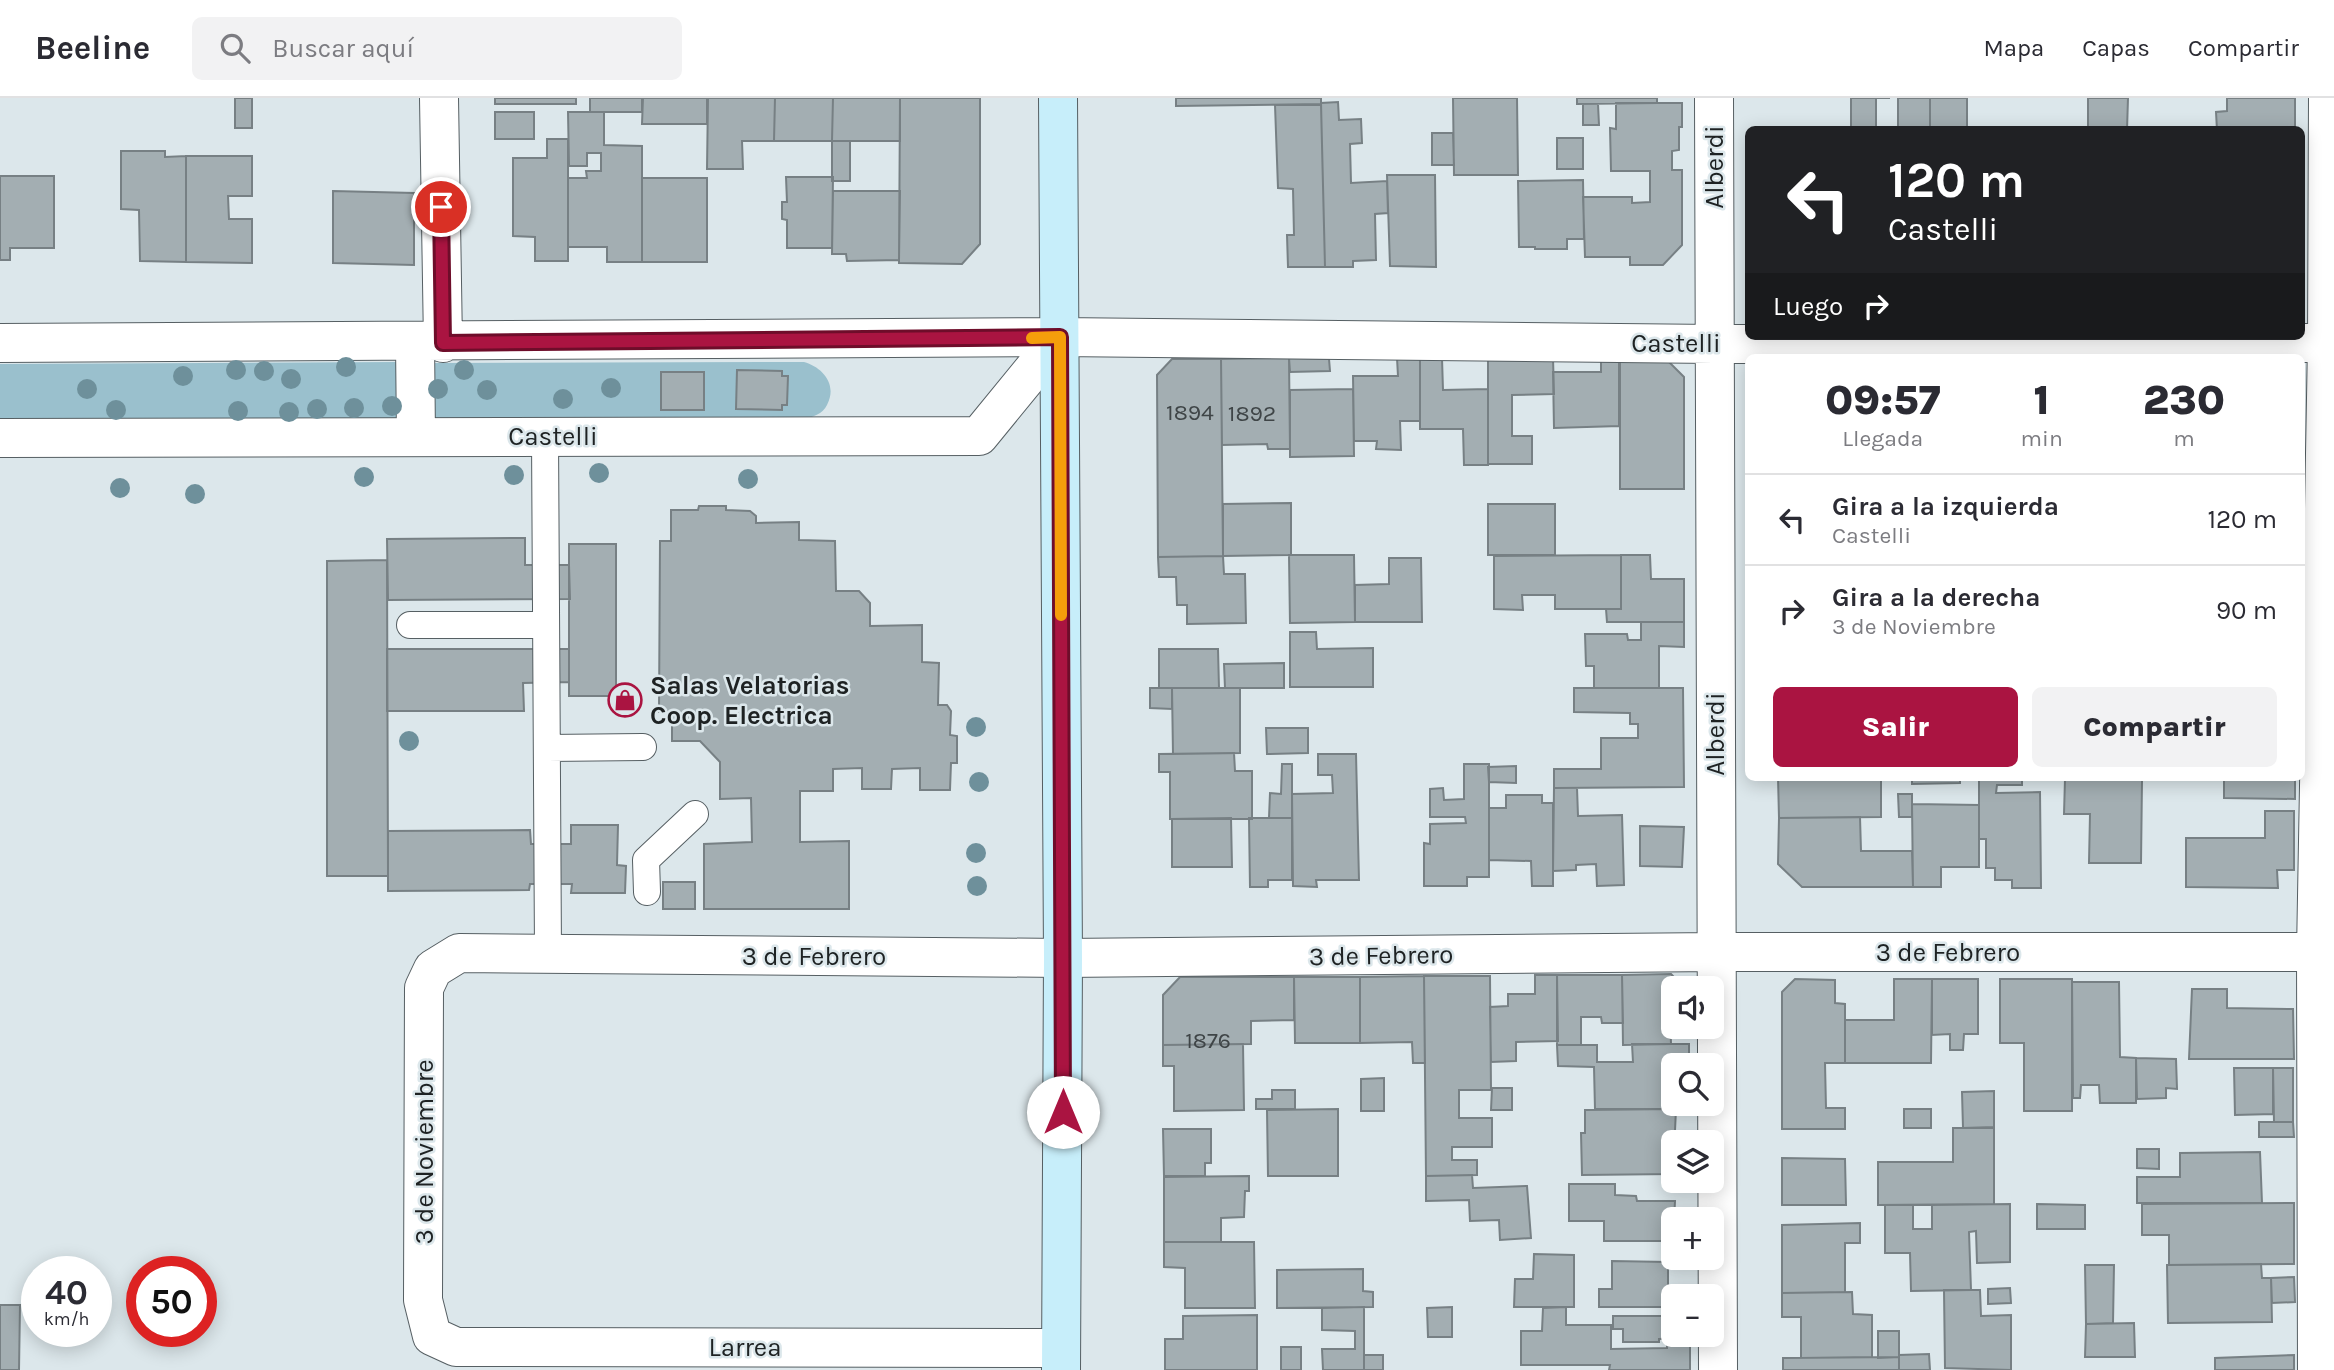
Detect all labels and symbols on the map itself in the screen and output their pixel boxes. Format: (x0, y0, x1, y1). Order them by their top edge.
street label: Alberdi (1699, 125, 1730, 209)
pin (411, 177, 471, 237)
street label: Castelli (1631, 328, 1721, 359)
house number: 1894 (1166, 399, 1214, 426)
house number: 1892 (1228, 400, 1276, 427)
street label: Castelli (508, 421, 598, 452)
place label: Salas Velatorias Coop. Electrica (650, 670, 849, 731)
shop icon: Salas Velatorias Coop. Electrica (606, 681, 644, 719)
street label: Alberdi (1700, 692, 1731, 776)
street label: 3 de Febrero (1876, 937, 2020, 968)
street label: 3 de Febrero (1309, 939, 1454, 972)
street label: 3 de Febrero (742, 941, 886, 972)
house number: 1876 (1185, 1027, 1231, 1054)
street label: 3 de Noviembre (409, 1059, 440, 1245)
position arrow (1026, 1075, 1100, 1149)
speed limit sign: 50 (126, 1256, 217, 1347)
street label: Larrea (709, 1332, 781, 1363)

